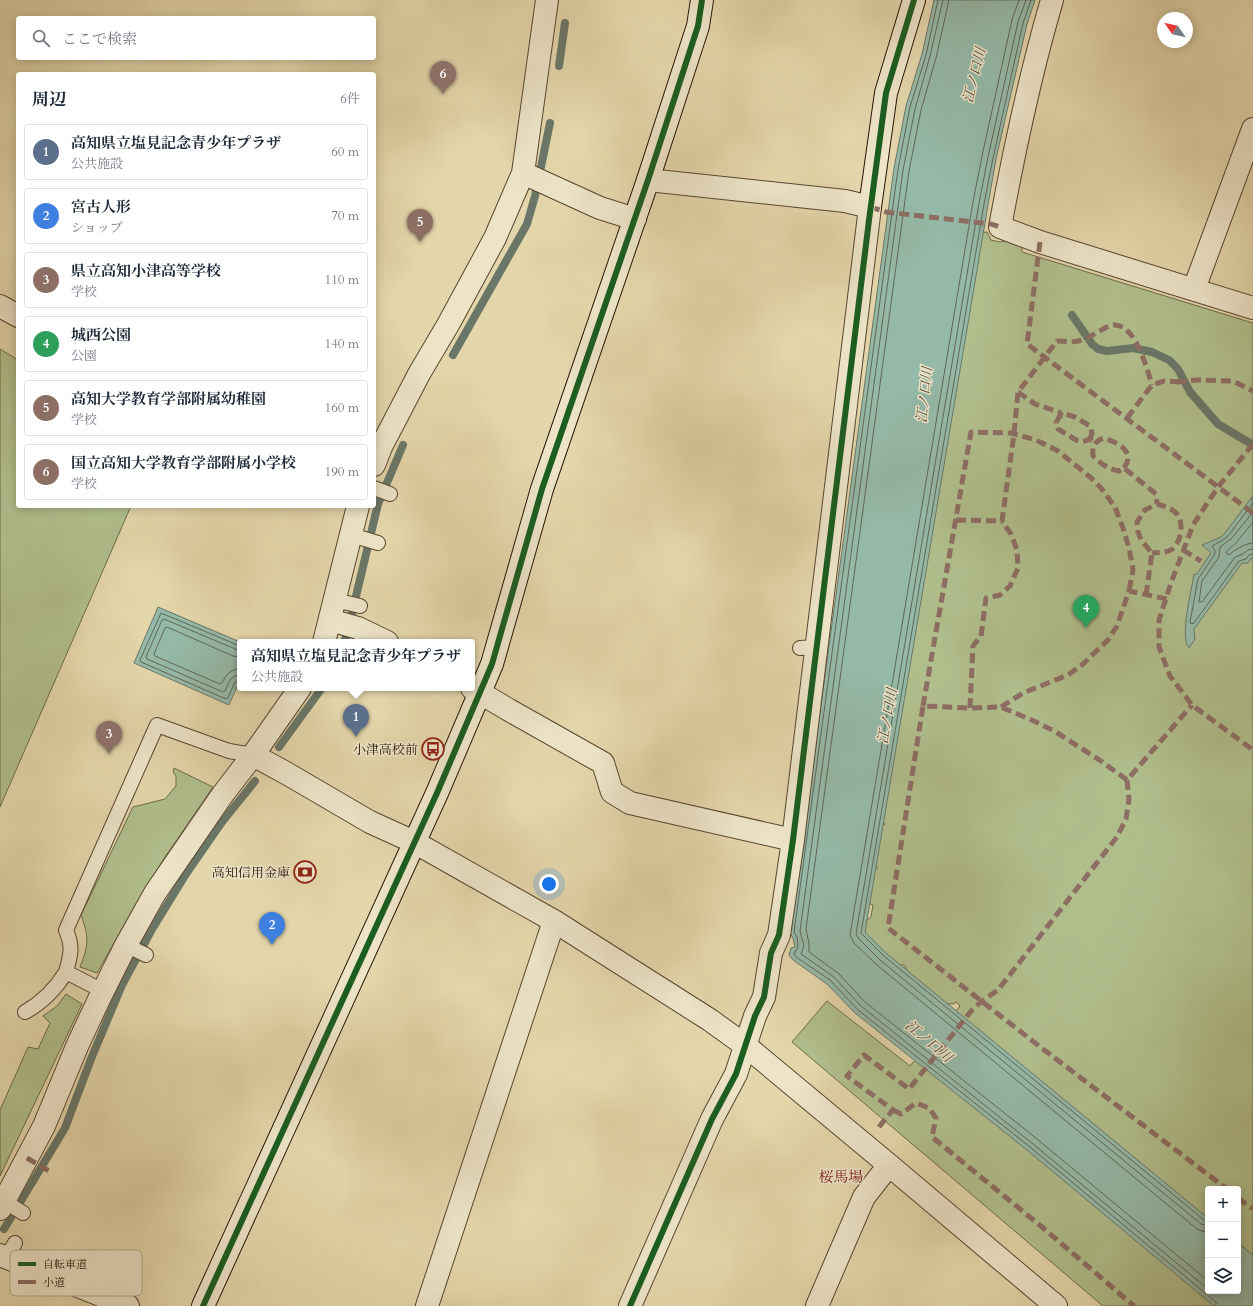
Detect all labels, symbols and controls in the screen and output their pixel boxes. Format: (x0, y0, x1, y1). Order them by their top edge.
north arrow (1157, 12, 1193, 48)
search box (16, 16, 376, 60)
icon: search (30, 27, 52, 49)
text: ここで検索 (62, 29, 137, 49)
water label: 江ノ口川 (958, 44, 991, 105)
pin: 6 (430, 61, 456, 94)
text: 周辺 (32, 88, 66, 111)
text: 6件 (340, 90, 360, 108)
text: 高知県立塩見記念青少年プラザ (71, 133, 281, 153)
text: 1 (43, 143, 49, 161)
text: 60 m (331, 143, 359, 161)
text: 公共施設 (71, 155, 123, 173)
text: 宮古人形 (71, 197, 131, 217)
text: 2 (43, 207, 49, 225)
text: 70 m (331, 207, 359, 225)
pin: 5 (407, 209, 433, 242)
text: ショップ (71, 219, 123, 237)
text: 県立高知小津高等学校 (71, 261, 221, 281)
text: 3 (43, 271, 49, 289)
text: 110 m (325, 271, 359, 289)
text: 学校 (71, 283, 97, 301)
text: 城西公園 (71, 325, 131, 345)
text: 4 (43, 335, 49, 353)
text: 140 m (325, 335, 359, 353)
text: 公園 (71, 347, 97, 365)
water label: 江ノ口川 (912, 364, 937, 424)
text: 高知大学教育学部附属幼稚園 (71, 389, 266, 409)
text: 5 (43, 399, 49, 417)
text: 160 m (325, 399, 359, 417)
text: 学校 (71, 411, 97, 429)
text: 国立高知大学教育学部附属小学校 (71, 453, 296, 473)
text: 6 (43, 463, 49, 481)
text: 190 m (325, 463, 359, 481)
text: 学校 (71, 475, 97, 493)
pin: 4 (1073, 595, 1099, 628)
popup (237, 639, 475, 691)
text: 高知県立塩見記念青少年プラザ (251, 646, 461, 666)
text: 公共施設 (251, 668, 303, 686)
water label: 江ノ口川 (873, 685, 902, 745)
pin: 1 (343, 704, 369, 737)
pin: 3 (96, 721, 122, 754)
bus stop icon: 小津高校前 (420, 736, 446, 762)
place label: 小津高校前 (353, 741, 418, 759)
bank icon: 高知信用金庫 (292, 859, 318, 885)
place label: 高知信用金庫 (212, 864, 290, 882)
your location (539, 874, 559, 894)
pin: 2 (259, 912, 285, 945)
water label: 江ノ口川 (901, 1016, 958, 1068)
district label: 桜馬場 (818, 1167, 864, 1187)
map controls (1205, 1186, 1241, 1294)
button: + (1205, 1186, 1241, 1222)
button: − (1205, 1222, 1241, 1258)
legend (10, 1250, 142, 1296)
text: 自転車道 (43, 1257, 87, 1272)
button: layers (1205, 1258, 1241, 1294)
text: 小道 (43, 1275, 65, 1290)

